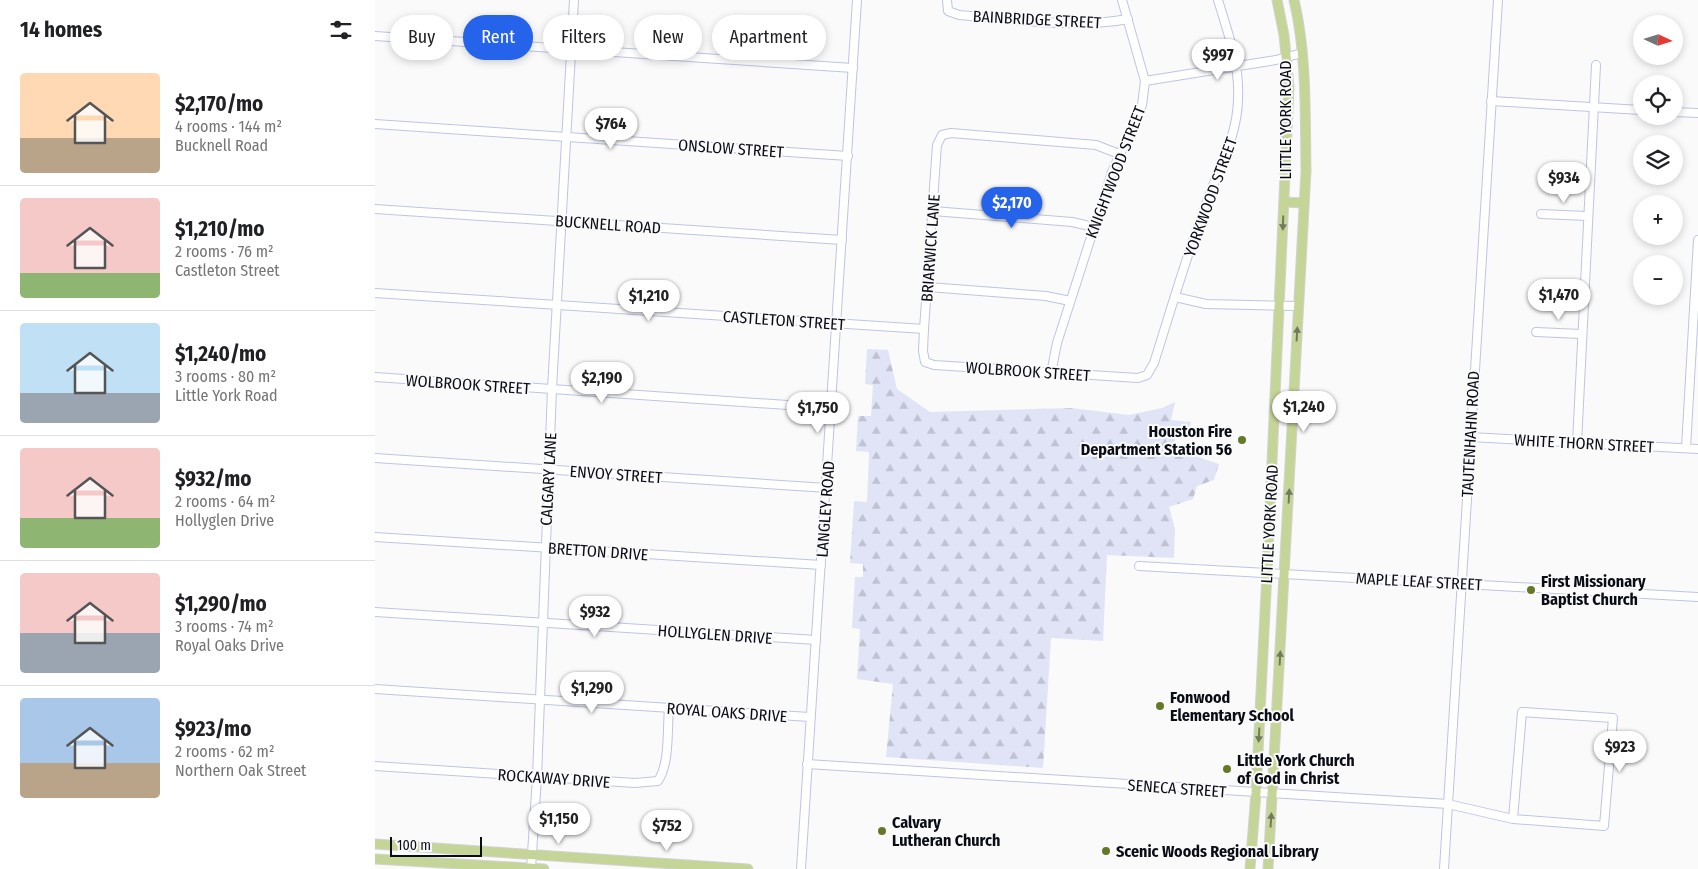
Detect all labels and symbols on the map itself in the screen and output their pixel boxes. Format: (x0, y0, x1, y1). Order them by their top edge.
street label: BAINBRIDGE STREET (972, 7, 1102, 32)
north arrow (1633, 15, 1683, 65)
pin: $997 (1188, 38, 1248, 81)
street label: LITTLE YORK ROAD (1276, 60, 1295, 180)
street label: KNIGHTWOOD STREET (1082, 103, 1150, 241)
pin: $764 (581, 108, 641, 150)
street label: YORKWOOD STREET (1180, 134, 1241, 260)
street label: ONSLOW STREET (677, 135, 785, 162)
pin: $934 (1534, 162, 1594, 204)
pin: $2,170 (971, 186, 1053, 229)
street label: BRIARWICK LANE (917, 193, 944, 303)
street label: BUCKNELL ROAD (554, 211, 662, 238)
one-way arrow (1279, 215, 1287, 231)
pin: $1,470 (1518, 278, 1600, 321)
pin: $1,210 (608, 280, 690, 322)
street label: CASTLETON STREET (722, 307, 846, 334)
one-way arrow (1293, 325, 1301, 341)
street label: WOLBROOK STREET (965, 358, 1092, 385)
pin: $2,190 (561, 362, 643, 404)
street label: TAUTENHAHN ROAD (1458, 370, 1483, 498)
street label: WOLBROOK STREET (405, 371, 532, 398)
pin: $1,240 (1263, 390, 1345, 433)
pin: $1,750 (777, 392, 859, 434)
place label: Houston Fire Department Station 56 (1081, 422, 1232, 459)
street label: WHITE THORN STREET (1514, 430, 1655, 457)
street label: CALGARY LANE (537, 432, 560, 526)
marker: Houston Fire Department Station 56 (1236, 434, 1248, 446)
street label: LANGLEY ROAD (813, 460, 838, 558)
street label: ENVOY STREET (569, 462, 663, 487)
street label: LITTLE YORK ROAD (1257, 464, 1282, 584)
one-way arrow (1285, 488, 1293, 504)
street label: BRETTON DRIVE (547, 539, 649, 564)
street label: MAPLE LEAF STREET (1355, 569, 1483, 594)
place label: First Missionary Baptist Church (1541, 572, 1646, 609)
marker: First Missionary Baptist Church (1525, 584, 1537, 596)
pin: $932 (565, 596, 625, 638)
street label: HOLLYGLEN DRIVE (657, 621, 773, 648)
one-way arrow (1277, 650, 1285, 666)
pin: $1,290 (551, 672, 633, 714)
place label: Fonwood Elementary School (1170, 688, 1295, 725)
street label: ROYAL OAKS DRIVE (666, 699, 788, 726)
marker: Fonwood Elementary School (1154, 700, 1166, 712)
one-way arrow (1254, 727, 1262, 743)
pin: $923 (1590, 730, 1650, 773)
place label: Little York Church of God in Christ (1237, 751, 1355, 788)
marker: Little York Church of God in Christ (1221, 763, 1233, 775)
street label: ROCKAWAY DRIVE (497, 765, 611, 792)
street label: SENECA STREET (1127, 776, 1228, 801)
pin: $1,150 (518, 802, 600, 845)
pin: $752 (637, 810, 697, 852)
one-way arrow (1268, 812, 1276, 828)
place label: Calvary Lutheran Church (892, 813, 1000, 850)
marker: Calvary Lutheran Church (876, 825, 888, 837)
scale bar (390, 834, 483, 857)
place label: Scenic Woods Regional Library (1116, 842, 1319, 861)
marker: Scenic Woods Regional Library (1100, 845, 1112, 857)

